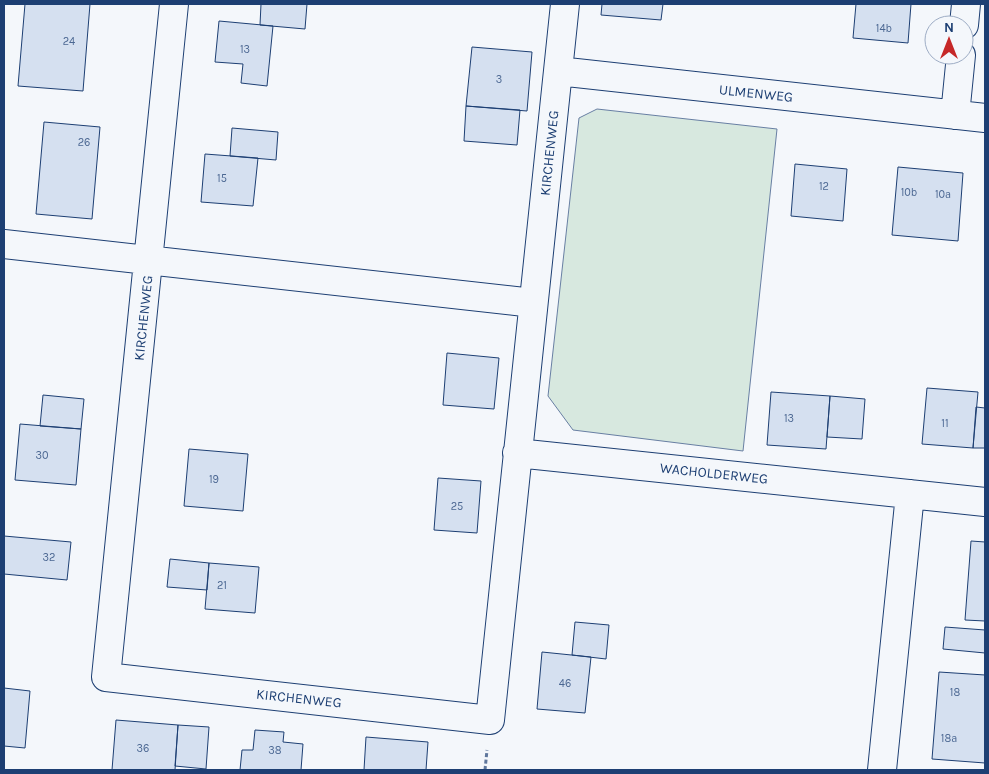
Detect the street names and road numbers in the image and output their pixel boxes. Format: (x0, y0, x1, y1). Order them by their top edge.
street label: ULMENWEG (718, 81, 794, 106)
street label: KIRCHENWEG (537, 110, 562, 197)
street label: KIRCHENWEG (131, 275, 156, 362)
street label: WACHOLDERWEG (659, 459, 769, 488)
street label: KIRCHENWEG (255, 686, 342, 711)

